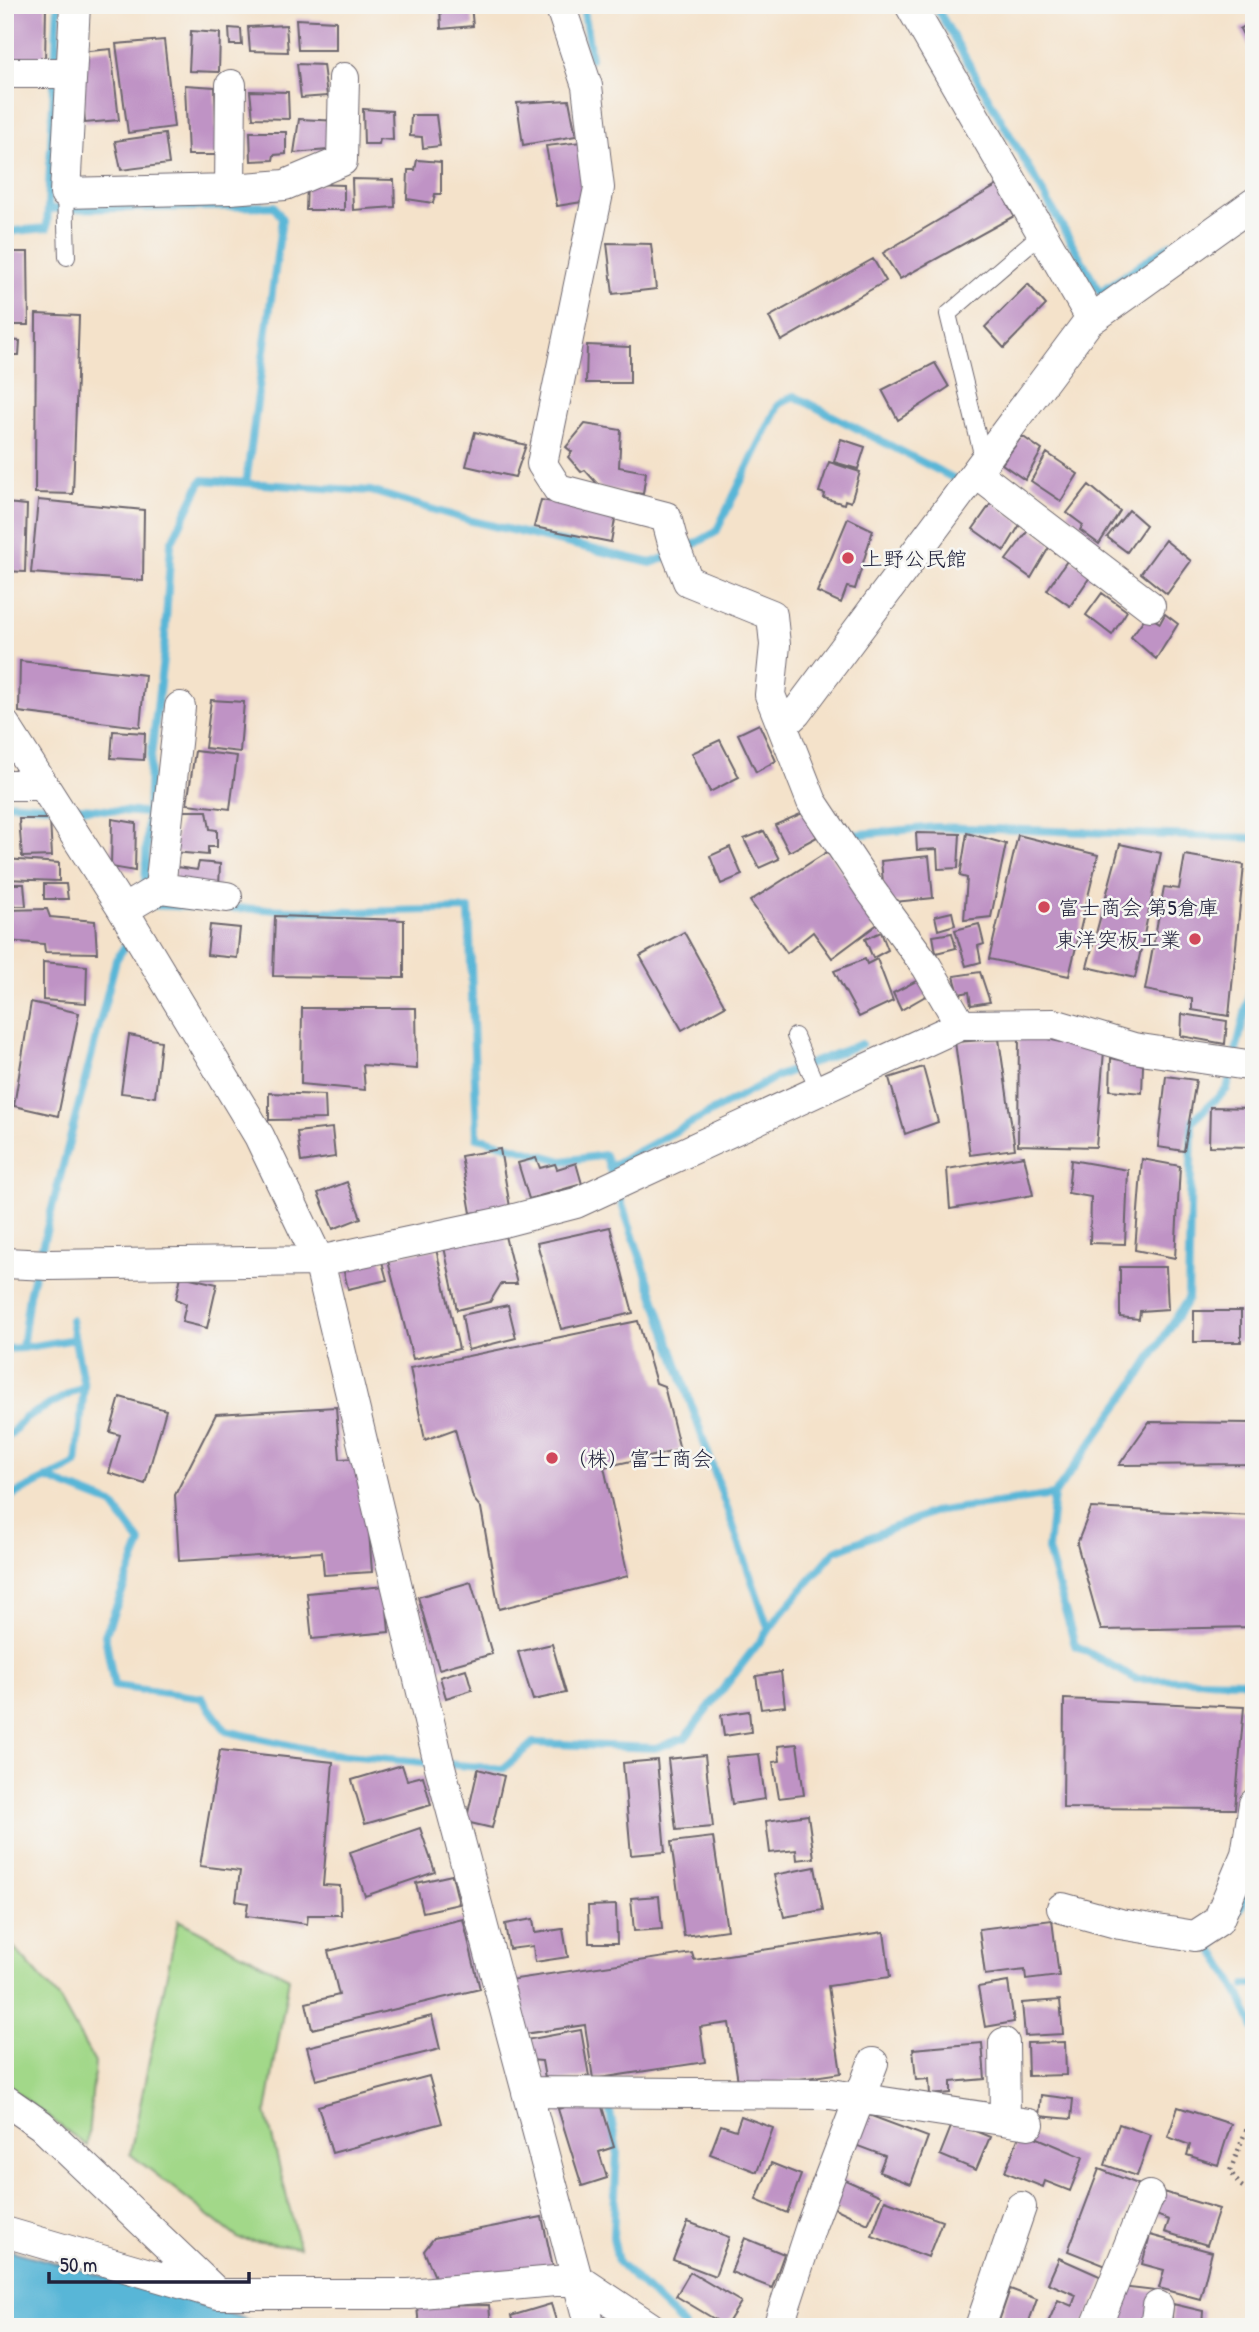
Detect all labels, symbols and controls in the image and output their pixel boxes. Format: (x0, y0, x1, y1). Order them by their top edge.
place label: 上野公民館 (862, 544, 967, 573)
marker: 上野公民館 (840, 550, 856, 566)
place label: 富士商会 第5倉庫 (1058, 893, 1219, 922)
marker: 富士商会 第5倉庫 (1036, 899, 1052, 915)
place label: 東洋突板工業 (1055, 925, 1181, 954)
marker: 東洋突板工業 (1187, 931, 1203, 947)
place label: （株）富士商会 (566, 1444, 713, 1473)
marker: （株）富士商会 (544, 1450, 560, 1466)
scale bar (49, 2241, 248, 2285)
text: 50 m (60, 2250, 97, 2279)

